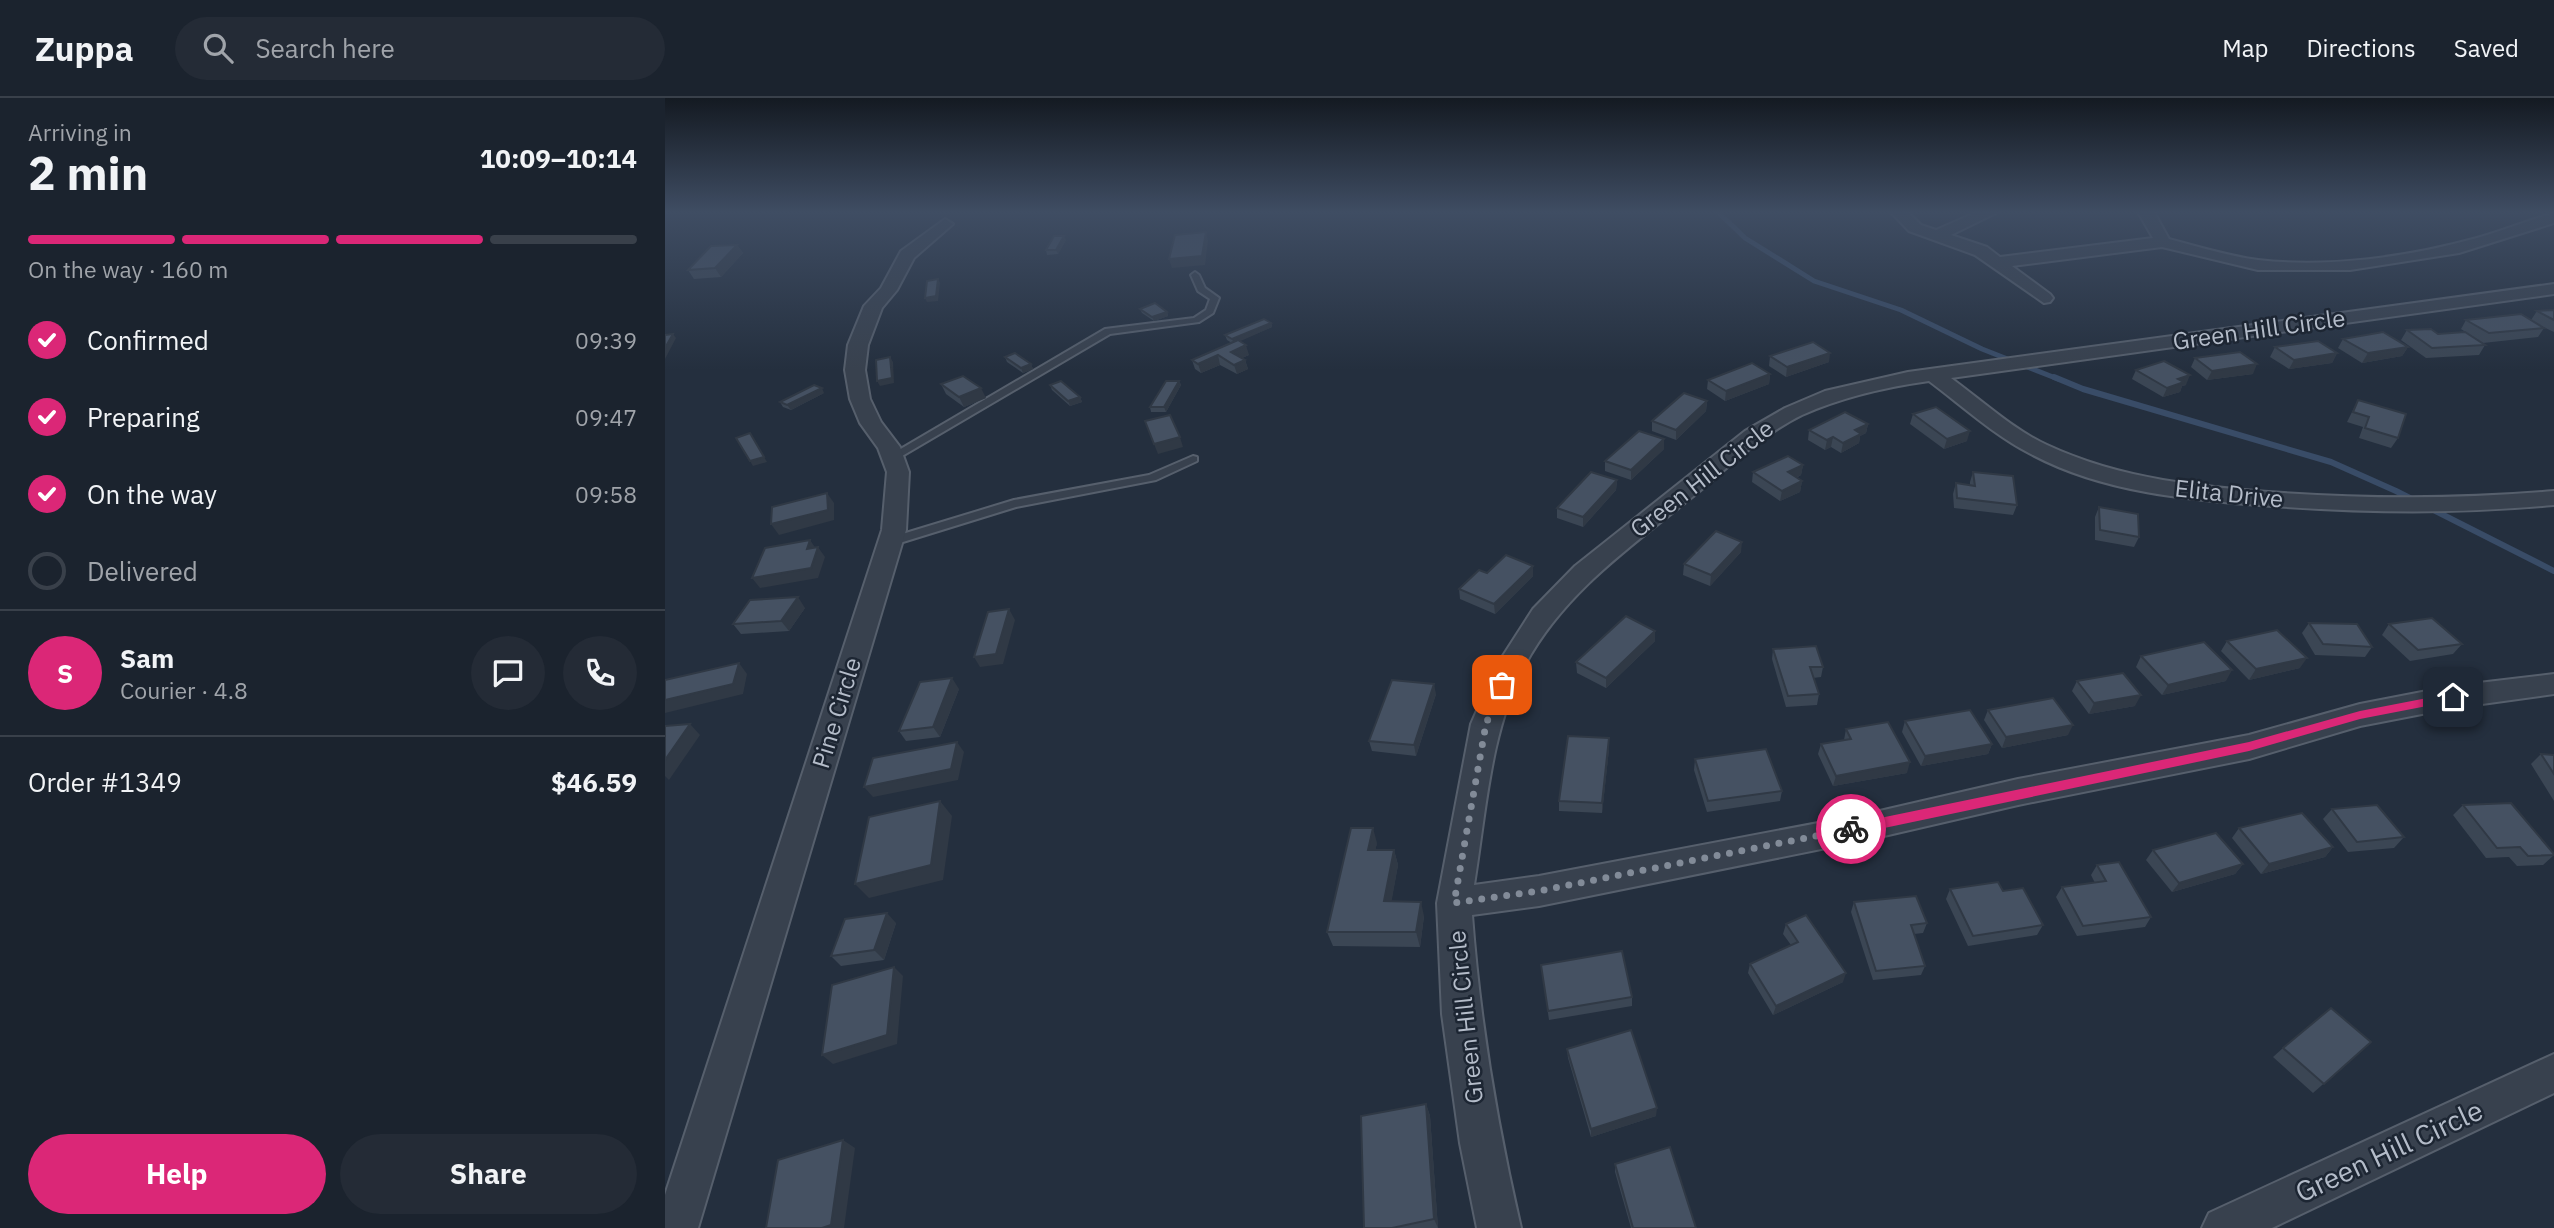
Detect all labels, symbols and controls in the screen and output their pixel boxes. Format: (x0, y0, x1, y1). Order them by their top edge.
search box (175, 17, 665, 80)
text: Zuppa (35, 27, 133, 70)
icon: search (199, 29, 237, 67)
text: Search here (255, 31, 395, 65)
text: Map (2222, 32, 2268, 64)
text: Directions (2306, 32, 2416, 64)
text: Saved (2454, 32, 2519, 64)
text: Arriving in (28, 117, 132, 147)
text: 10:09–10:14 (480, 141, 637, 175)
text: 2 min (28, 143, 148, 203)
text: On the way · 160 m (28, 254, 228, 284)
street label: Green Hill Circle (2171, 301, 2347, 357)
icon: check (28, 321, 66, 359)
text: Confirmed (87, 323, 209, 357)
text: 09:39 (575, 325, 637, 355)
icon: check (28, 398, 66, 436)
text: Preparing (87, 400, 200, 434)
text: 09:47 (575, 402, 637, 432)
street label: Green Hill Circle (1623, 412, 1780, 544)
street label: Elita Drive (2173, 471, 2285, 515)
icon: check (28, 475, 66, 513)
text: On the way (87, 477, 217, 511)
text: 09:58 (575, 479, 637, 509)
text: Delivered (87, 554, 198, 588)
button: chat (471, 636, 545, 710)
button: phone (563, 636, 637, 710)
text: Sam (120, 641, 174, 675)
street label: Pine Circle (804, 653, 868, 772)
pin (1472, 655, 1532, 715)
text: S (57, 656, 73, 690)
icon: bag (1483, 666, 1521, 704)
pin (2423, 667, 2483, 727)
text: Courier · 4.8 (120, 675, 248, 705)
icon: home (2434, 678, 2472, 716)
text: Order #1349 (28, 765, 182, 799)
text: $46.59 (551, 765, 637, 799)
courier (1816, 794, 1886, 864)
icon: bike (1832, 810, 1870, 848)
street label: Green Hill Circle (1440, 929, 1490, 1105)
street label: Green Hill Circle (2289, 1091, 2489, 1210)
button: Help (28, 1134, 326, 1214)
button: Share (340, 1134, 637, 1214)

